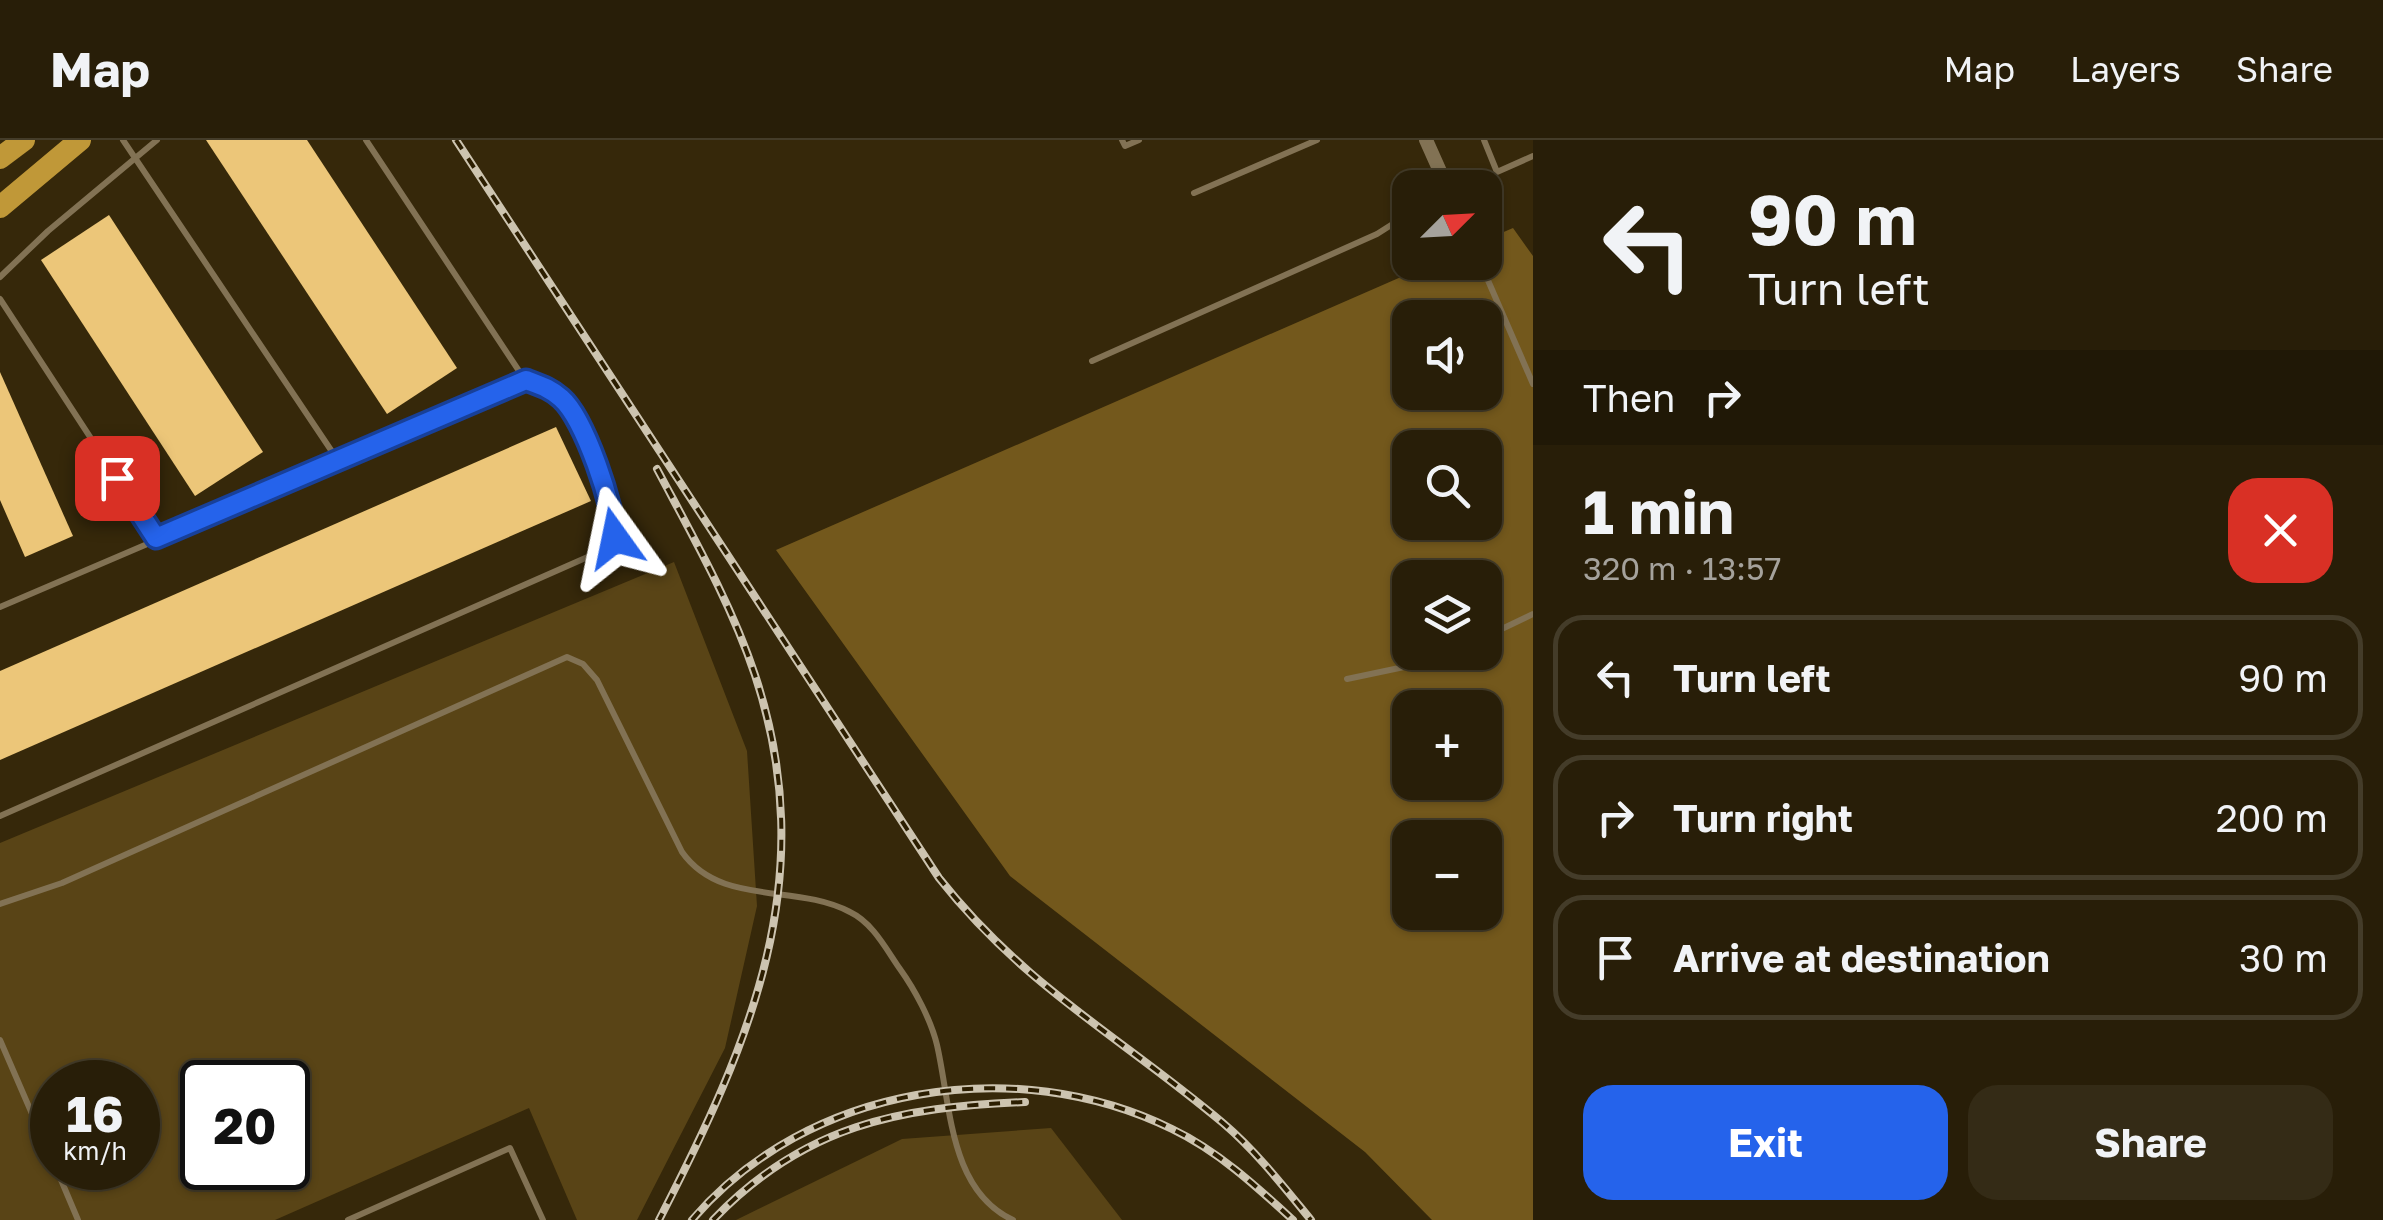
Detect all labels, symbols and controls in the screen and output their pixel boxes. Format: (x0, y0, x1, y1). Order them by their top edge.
text: Map (50, 40, 150, 98)
text: Map (1944, 48, 2015, 90)
text: Layers (2070, 48, 2181, 90)
text: Share (2236, 48, 2333, 90)
north arrow (1392, 170, 1502, 280)
map controls (1392, 170, 1502, 930)
text: 90 m (1748, 176, 1917, 260)
icon: left (1583, 180, 1713, 310)
text: Turn left (1748, 261, 1930, 315)
button: sound (1392, 300, 1502, 410)
icon: right (1695, 370, 1750, 425)
text: Then (1583, 375, 1675, 420)
button: search (1392, 430, 1502, 540)
pin (75, 436, 160, 521)
icon: arrive (90, 451, 145, 506)
text: 1 min (1583, 475, 1734, 547)
button: close (2228, 478, 2333, 583)
position arrow (563, 486, 667, 590)
text: 320 m · 13:57 (1583, 549, 1781, 587)
button: layers (1392, 560, 1502, 670)
icon: left (1588, 650, 1643, 705)
text: Turn left (1673, 655, 1831, 700)
text: 90 m (2238, 655, 2328, 700)
button: + (1392, 690, 1502, 800)
icon: right (1588, 790, 1643, 845)
text: Turn right (1673, 795, 1853, 840)
text: 200 m (2216, 795, 2328, 840)
button: − (1392, 820, 1502, 930)
icon: arrive (1588, 930, 1643, 985)
text: Arrive at destination (1673, 935, 2050, 980)
text: 30 m (2239, 935, 2328, 980)
speed limit sign: 20 (180, 1060, 310, 1190)
text: 16 (66, 1083, 124, 1143)
button: Exit (1583, 1085, 1948, 1200)
button: Share (1968, 1085, 2333, 1200)
text: km/h (63, 1135, 127, 1166)

